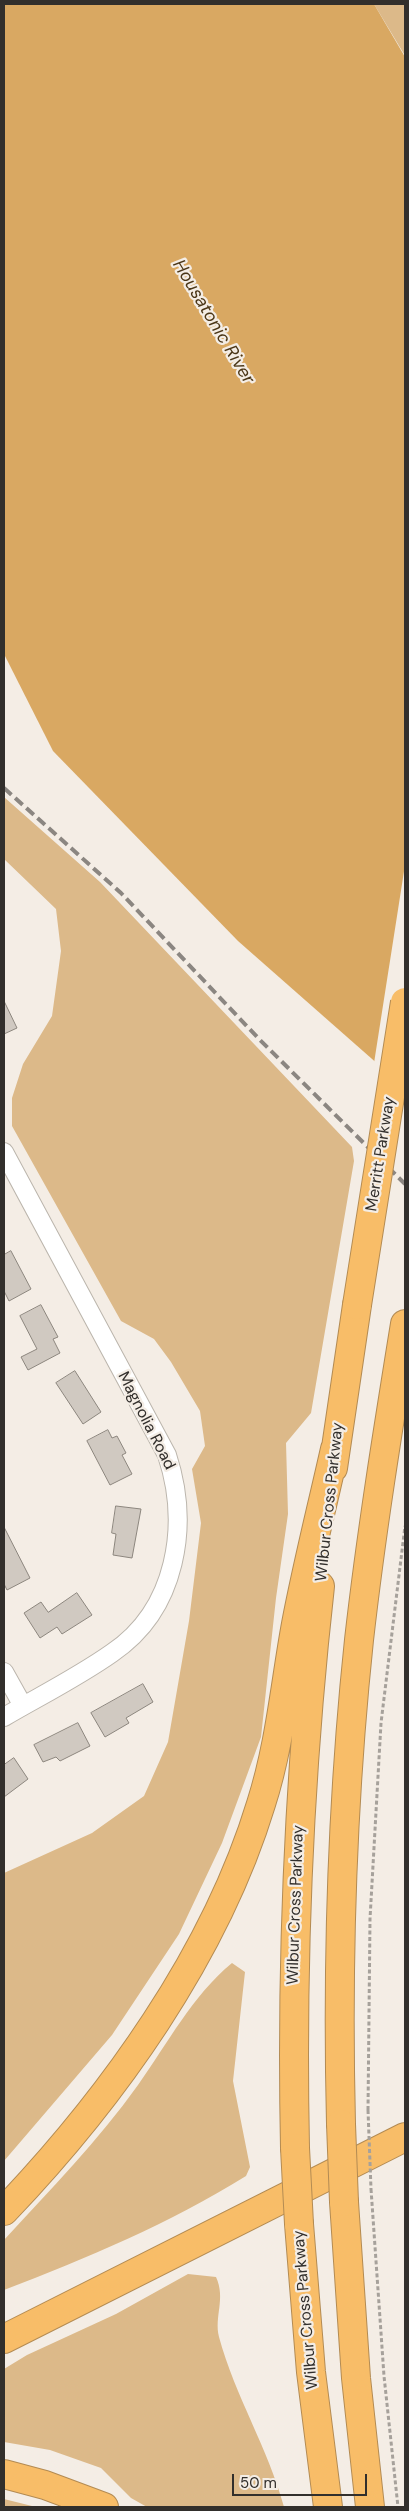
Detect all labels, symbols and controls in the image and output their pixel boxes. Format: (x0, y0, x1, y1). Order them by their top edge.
water label: Housatonic River (167, 256, 259, 388)
street label: Merritt Parkway (362, 1095, 400, 1213)
street label: Magnolia Road (113, 1369, 179, 1473)
street label: Wilbur Cross Parkway (312, 1421, 348, 1583)
street label: Wilbur Cross Parkway (284, 1825, 308, 1985)
street label: Wilbur Cross Parkway (289, 2229, 323, 2391)
scale bar (234, 2464, 369, 2496)
text: 50 m (240, 2473, 277, 2493)

